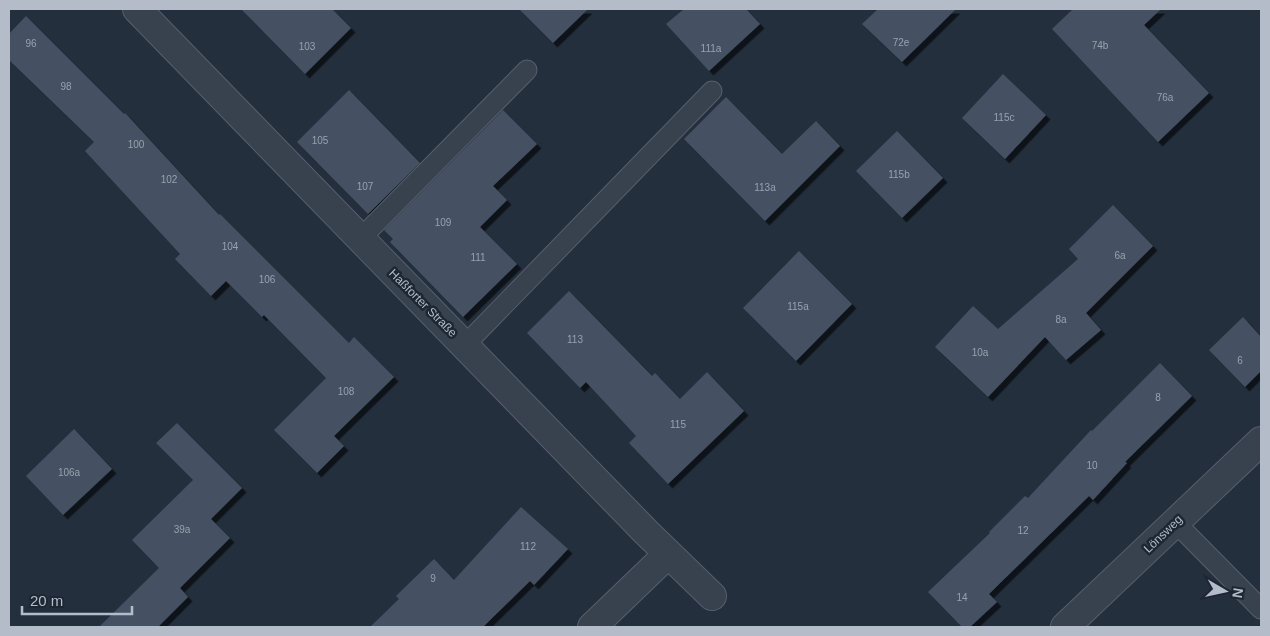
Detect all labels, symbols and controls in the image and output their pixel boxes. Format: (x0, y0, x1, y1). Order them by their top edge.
house number: 72e (893, 37, 910, 48)
house number: 96 (25, 38, 37, 49)
house number: 74b (1092, 40, 1109, 51)
house number: 103 (299, 41, 316, 52)
house number: 111a (701, 43, 722, 54)
house number: 98 (60, 81, 72, 92)
house number: 76a (1157, 92, 1174, 103)
house number: 115c (994, 112, 1014, 123)
house number: 105 (312, 135, 329, 146)
house number: 100 (128, 139, 145, 150)
house number: 115b (888, 169, 910, 180)
house number: 102 (161, 174, 178, 185)
house number: 107 (357, 181, 374, 192)
house number: 113a (754, 182, 776, 193)
house number: 109 (435, 217, 452, 228)
house number: 104 (222, 241, 239, 252)
house number: 6a (1114, 250, 1126, 261)
house number: 111 (470, 252, 486, 263)
street label: Haßforter Straße (386, 266, 460, 340)
house number: 106 (259, 274, 276, 285)
house number: 115a (787, 301, 809, 312)
house number: 8a (1055, 314, 1067, 325)
house number: 113 (567, 334, 583, 345)
house number: 10a (972, 347, 989, 358)
house number: 6 (1237, 355, 1243, 366)
house number: 108 (338, 386, 355, 397)
house number: 8 (1155, 392, 1161, 403)
house number: 115 (670, 419, 686, 430)
house number: 10 (1086, 460, 1098, 471)
house number: 106a (58, 467, 81, 478)
street label: Lönsweg (1141, 512, 1185, 556)
house number: 39a (174, 524, 191, 535)
house number: 12 (1017, 525, 1029, 536)
house number: 112 (520, 541, 536, 552)
north arrow (1200, 566, 1250, 616)
house number: 9 (430, 573, 436, 584)
scale bar (22, 584, 132, 616)
text: N (1229, 587, 1247, 599)
text: 20 m (30, 592, 63, 609)
house number: 14 (956, 592, 968, 603)

